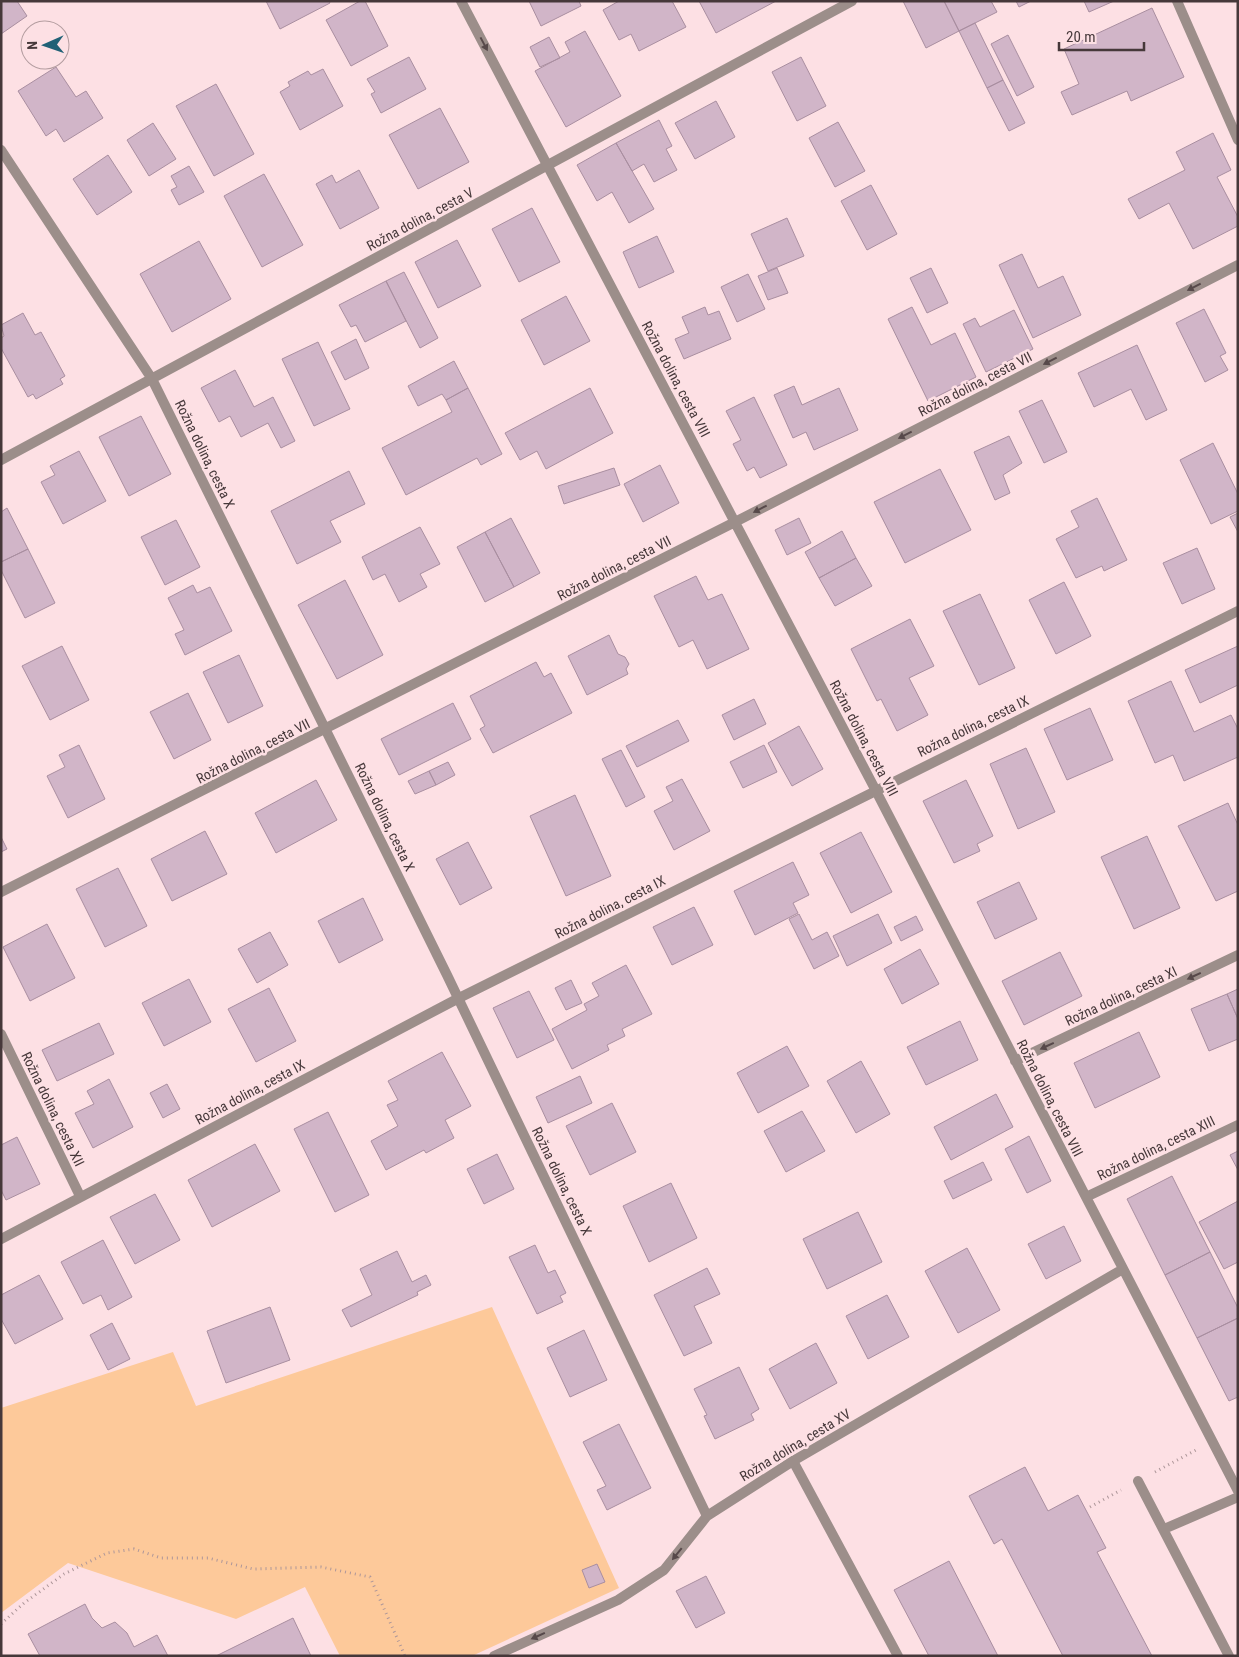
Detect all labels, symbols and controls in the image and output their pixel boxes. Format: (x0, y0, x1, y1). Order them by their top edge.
north arrow (20, 20, 70, 70)
scale bar (1059, 20, 1144, 52)
text: 20 m (1066, 28, 1096, 46)
one-way arrow (480, 37, 488, 52)
text: N (24, 41, 40, 50)
street label: Rožna dolina, cesta V (364, 184, 476, 254)
one-way arrow (1187, 283, 1202, 291)
street label: Rožna dolina, cesta VIII (639, 318, 713, 440)
street label: Rožna dolina, cesta VII (916, 348, 1034, 420)
one-way arrow (1042, 357, 1057, 365)
street label: Rožna dolina, cesta X (172, 397, 238, 511)
one-way arrow (898, 431, 912, 439)
one-way arrow (753, 505, 767, 513)
street label: Rožna dolina, cesta VII (555, 532, 673, 604)
street label: Rožna dolina, cesta VIII (827, 677, 901, 799)
street label: Rožna dolina, cesta IX (915, 692, 1032, 760)
street label: Rožna dolina, cesta VII (194, 715, 312, 787)
street label: Rožna dolina, cesta X (352, 760, 418, 874)
street label: Rožna dolina, cesta IX (552, 872, 668, 942)
street label: Rožna dolina, cesta XI (1062, 963, 1180, 1029)
one-way arrow (1187, 972, 1201, 980)
street label: Rožna dolina, cesta VIII (1014, 1037, 1086, 1159)
one-way arrow (1040, 1042, 1054, 1050)
street label: Rožna dolina, cesta XII (18, 1049, 88, 1169)
street label: Rožna dolina, cesta IX (192, 1056, 308, 1128)
street label: Rožna dolina, cesta XIII (1095, 1113, 1217, 1183)
street label: Rožna dolina, cesta X (529, 1124, 595, 1238)
street label: Rožna dolina, cesta XV (737, 1406, 853, 1484)
one-way arrow (671, 1548, 682, 1561)
one-way arrow (531, 1632, 545, 1640)

